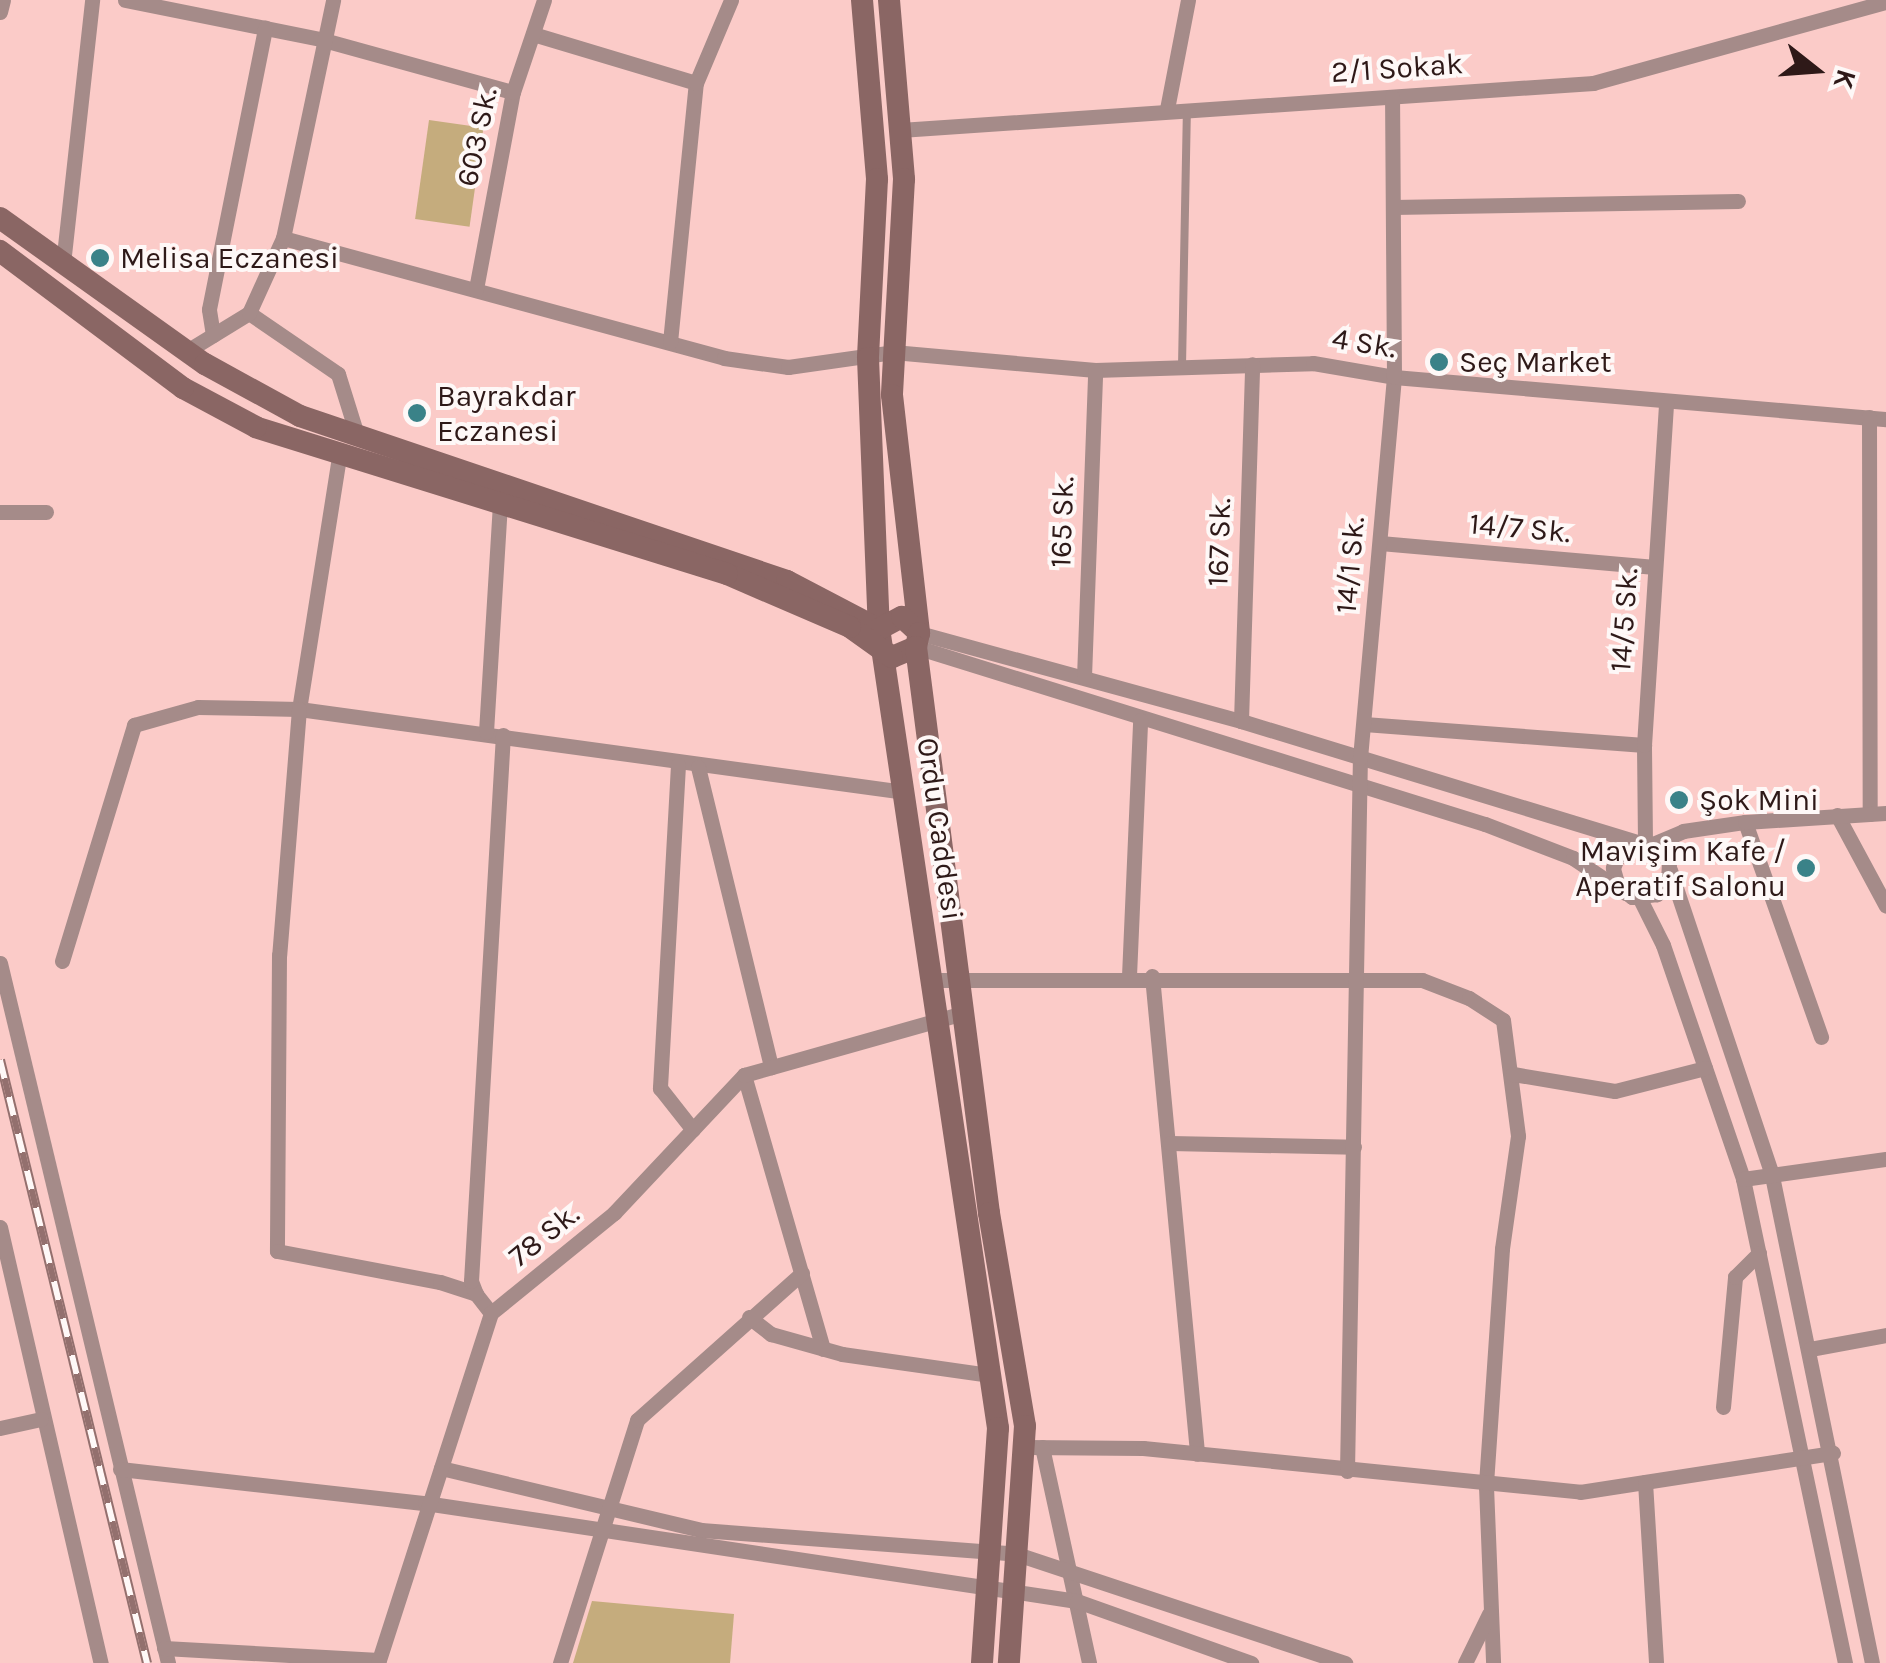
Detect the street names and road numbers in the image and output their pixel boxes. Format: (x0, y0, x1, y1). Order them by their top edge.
street label: 2/1 Sokak (1330, 45, 1464, 91)
street label: 603 Sk. (449, 84, 505, 190)
street label: 4 Sk. (1329, 320, 1399, 366)
street label: 165 Sk. (1042, 476, 1082, 568)
street label: 167 Sk. (1199, 497, 1239, 587)
street label: 14/7 Sk. (1468, 506, 1572, 550)
street label: 14/1 Sk. (1328, 515, 1372, 615)
street label: 14/5 Sk. (1602, 567, 1646, 673)
street label: Ordu Caddesi (909, 735, 971, 923)
street label: 78 Sk. (502, 1196, 586, 1274)

